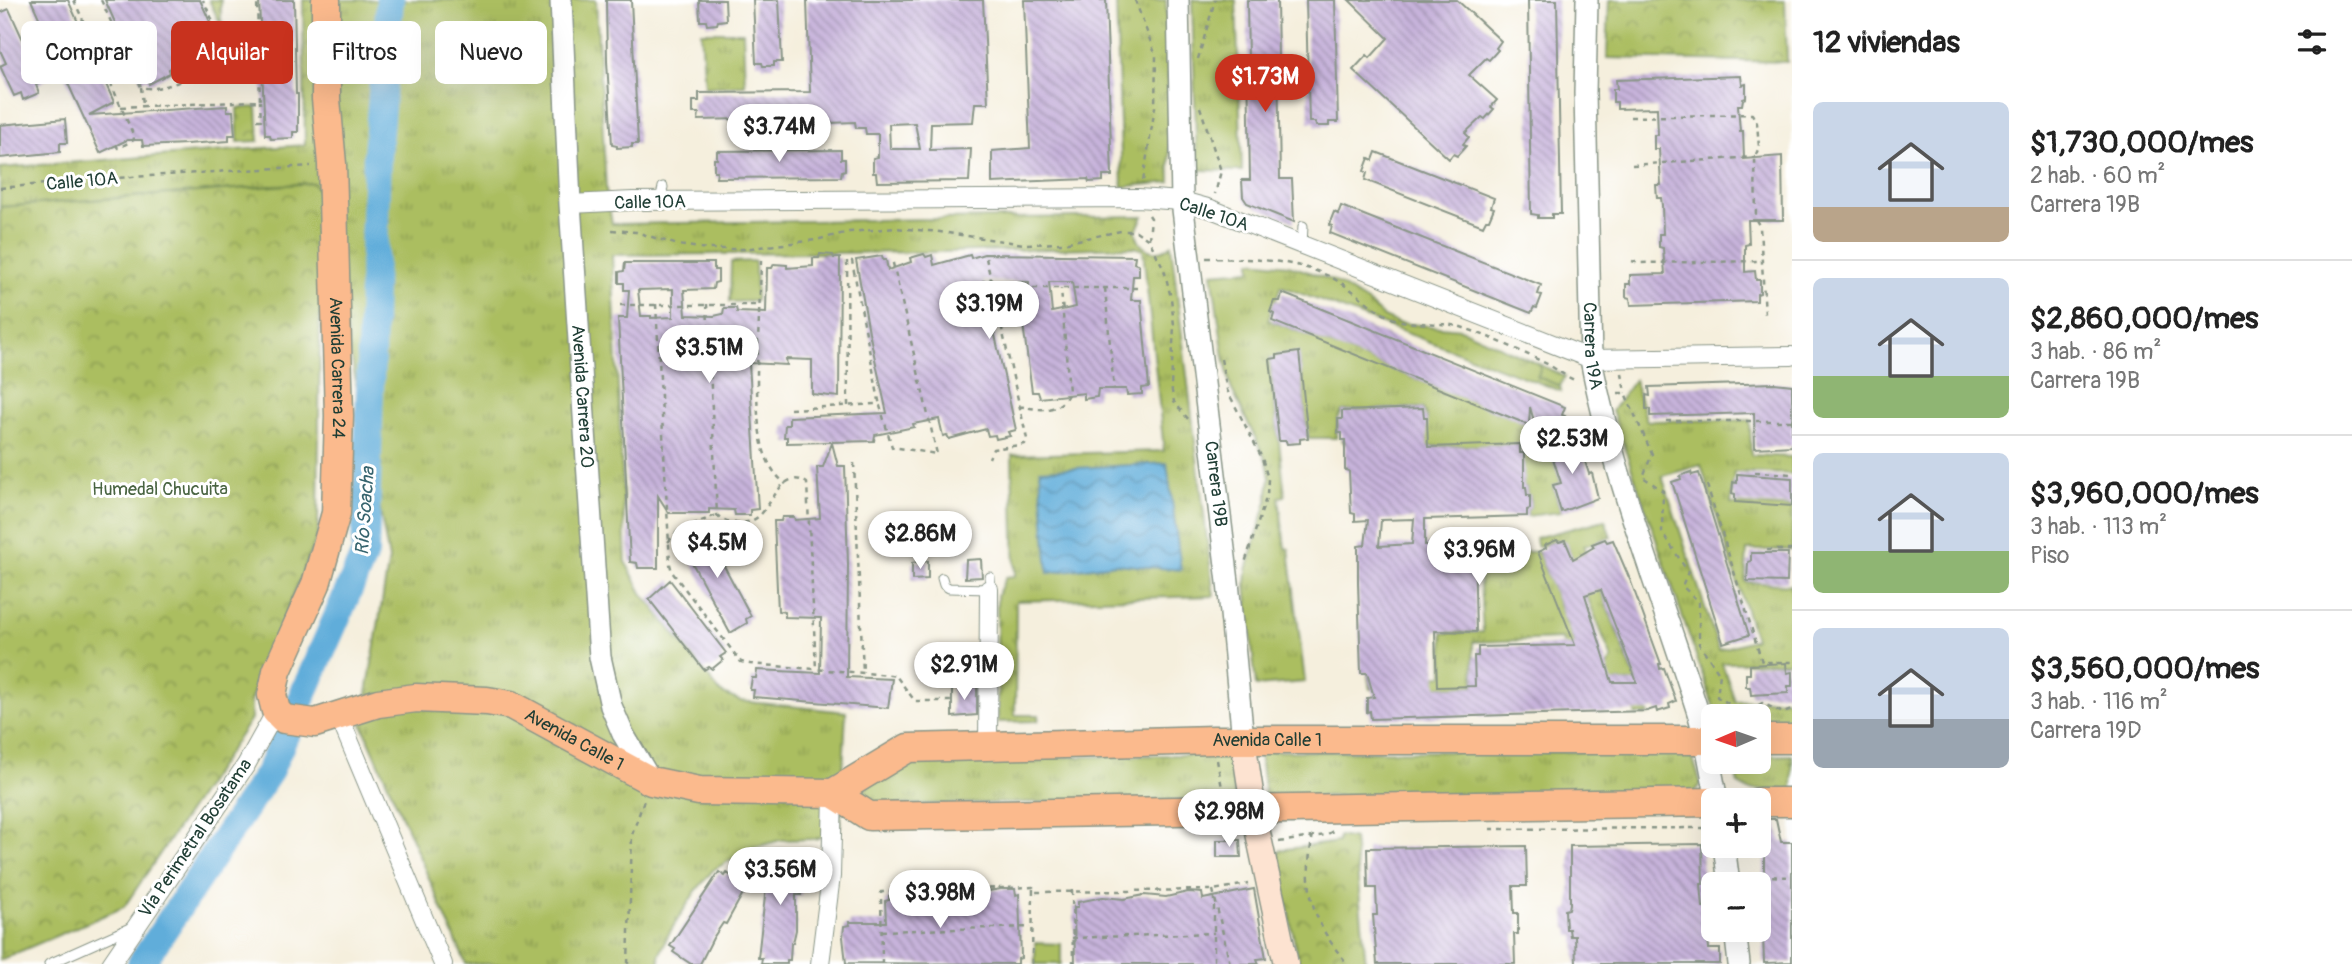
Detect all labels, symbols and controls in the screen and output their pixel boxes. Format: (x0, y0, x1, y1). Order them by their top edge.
chip: Comprar (21, 21, 157, 84)
chip: Alquilar (171, 21, 293, 84)
chip: Filtros (307, 21, 421, 84)
chip: Nuevo (435, 21, 547, 84)
icon: filters (2293, 23, 2331, 61)
text: 12 viviendas (1813, 24, 1960, 61)
pin: $1.73M (1208, 54, 1322, 114)
text: $1.73M (1231, 62, 1299, 91)
pin: $3.74M (722, 104, 836, 164)
text: $3.74M (743, 112, 815, 141)
text: $1,730,000/mes (2030, 124, 2253, 161)
icon: home (1869, 130, 1953, 214)
text: 2 hab. · 60 m² (2030, 161, 2165, 190)
street label: Calle 10A (45, 167, 119, 196)
street label: Calle 10A (614, 190, 686, 215)
text: Carrera 19B (2030, 190, 2140, 219)
street label: Calle 10A (1176, 192, 1252, 237)
pin: $3.19M (932, 282, 1046, 341)
text: $3.19M (955, 289, 1023, 318)
street label: Avenida Carrera 24 (324, 296, 350, 439)
text: $2,860,000/mes (2030, 300, 2258, 337)
street label: Carrera 19A (1578, 302, 1608, 392)
icon: home (1869, 306, 1953, 390)
street label: Avenida Carrera 20 (566, 324, 598, 469)
pin: $3.51M (652, 326, 766, 385)
text: $3.51M (675, 333, 743, 362)
text: 3 hab. · 86 m² (2030, 337, 2161, 366)
text: Carrera 19B (2030, 366, 2140, 395)
pin: $2.53M (1515, 416, 1629, 476)
text: $2.53M (1536, 424, 1608, 453)
street label: Carrera 19B (1199, 440, 1232, 528)
water label: Río Soacha (350, 465, 380, 556)
text: $3,960,000/mes (2030, 475, 2259, 512)
park label: Humedal Chucuita (92, 478, 228, 501)
icon: home (1869, 481, 1953, 565)
pin: $2.86M (863, 512, 977, 571)
text: 3 hab. · 113 m² (2030, 512, 2167, 541)
text: $2.86M (884, 519, 956, 548)
pin: $4.5M (668, 520, 766, 580)
text: $4.5M (687, 528, 747, 557)
pin: $3.96M (1422, 528, 1536, 587)
text: $3.96M (1443, 535, 1515, 564)
text: Piso (2030, 541, 2069, 570)
pin: $2.91M (907, 642, 1021, 702)
text: $2.91M (930, 650, 998, 679)
text: $3,560,000/mes (2030, 650, 2260, 687)
icon: home (1869, 656, 1953, 740)
text: 3 hab. · 116 m² (2030, 687, 2168, 716)
street label: Avenida Calle 1 (520, 704, 628, 776)
north arrow (1701, 704, 1771, 774)
map controls (1701, 704, 1771, 942)
text: Carrera 19D (2030, 716, 2141, 745)
street label: Avenida Calle 1 (1212, 729, 1322, 752)
street label: Vía Perimetral Bosatama (134, 754, 257, 922)
button: + (1701, 788, 1771, 858)
pin: $2.98M (1172, 790, 1286, 849)
text: $2.98M (1194, 797, 1264, 826)
pin: $3.56M (723, 848, 837, 907)
text: $3.56M (744, 855, 816, 884)
pin: $3.98M (883, 870, 997, 930)
button: − (1701, 872, 1771, 942)
text: $3.98M (905, 878, 975, 907)

